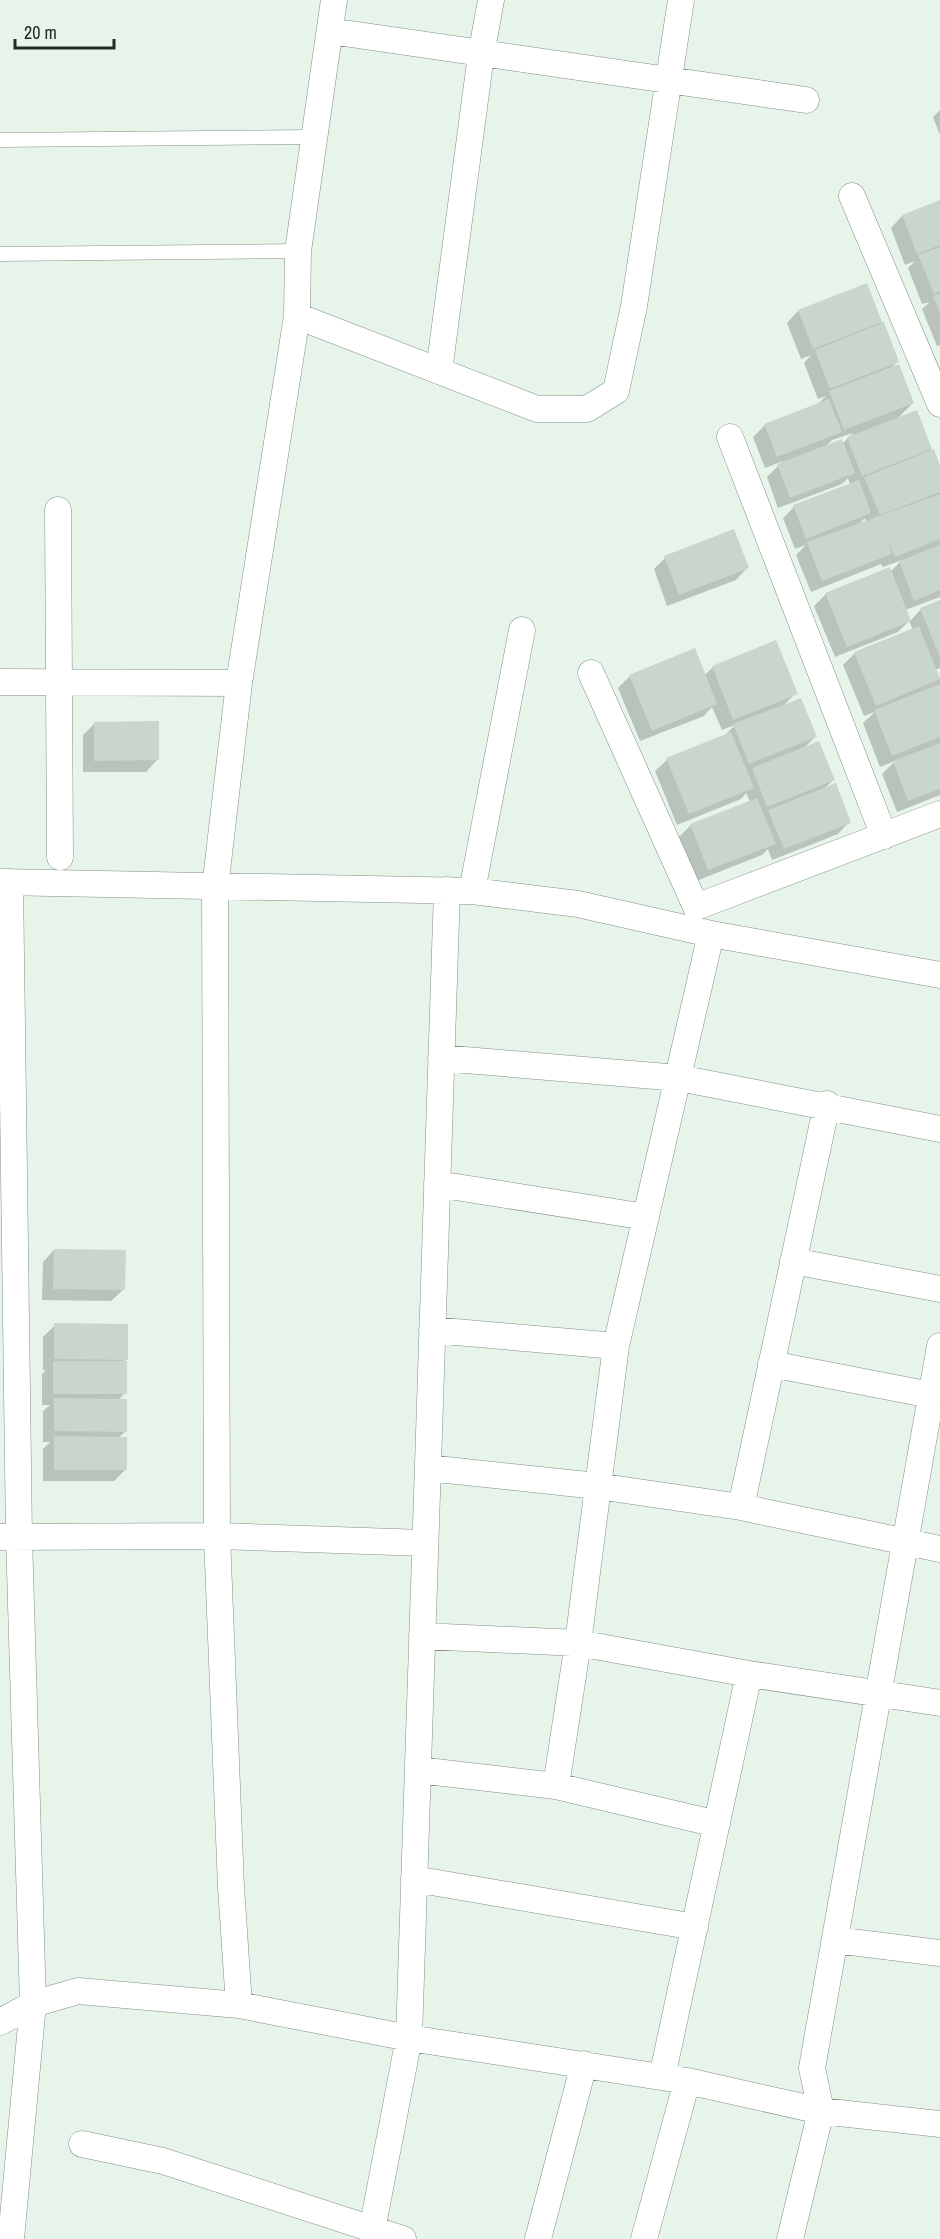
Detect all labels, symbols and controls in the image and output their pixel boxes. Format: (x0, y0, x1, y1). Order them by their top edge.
scale bar (15, 12, 114, 50)
text: 20 m (24, 20, 57, 45)

